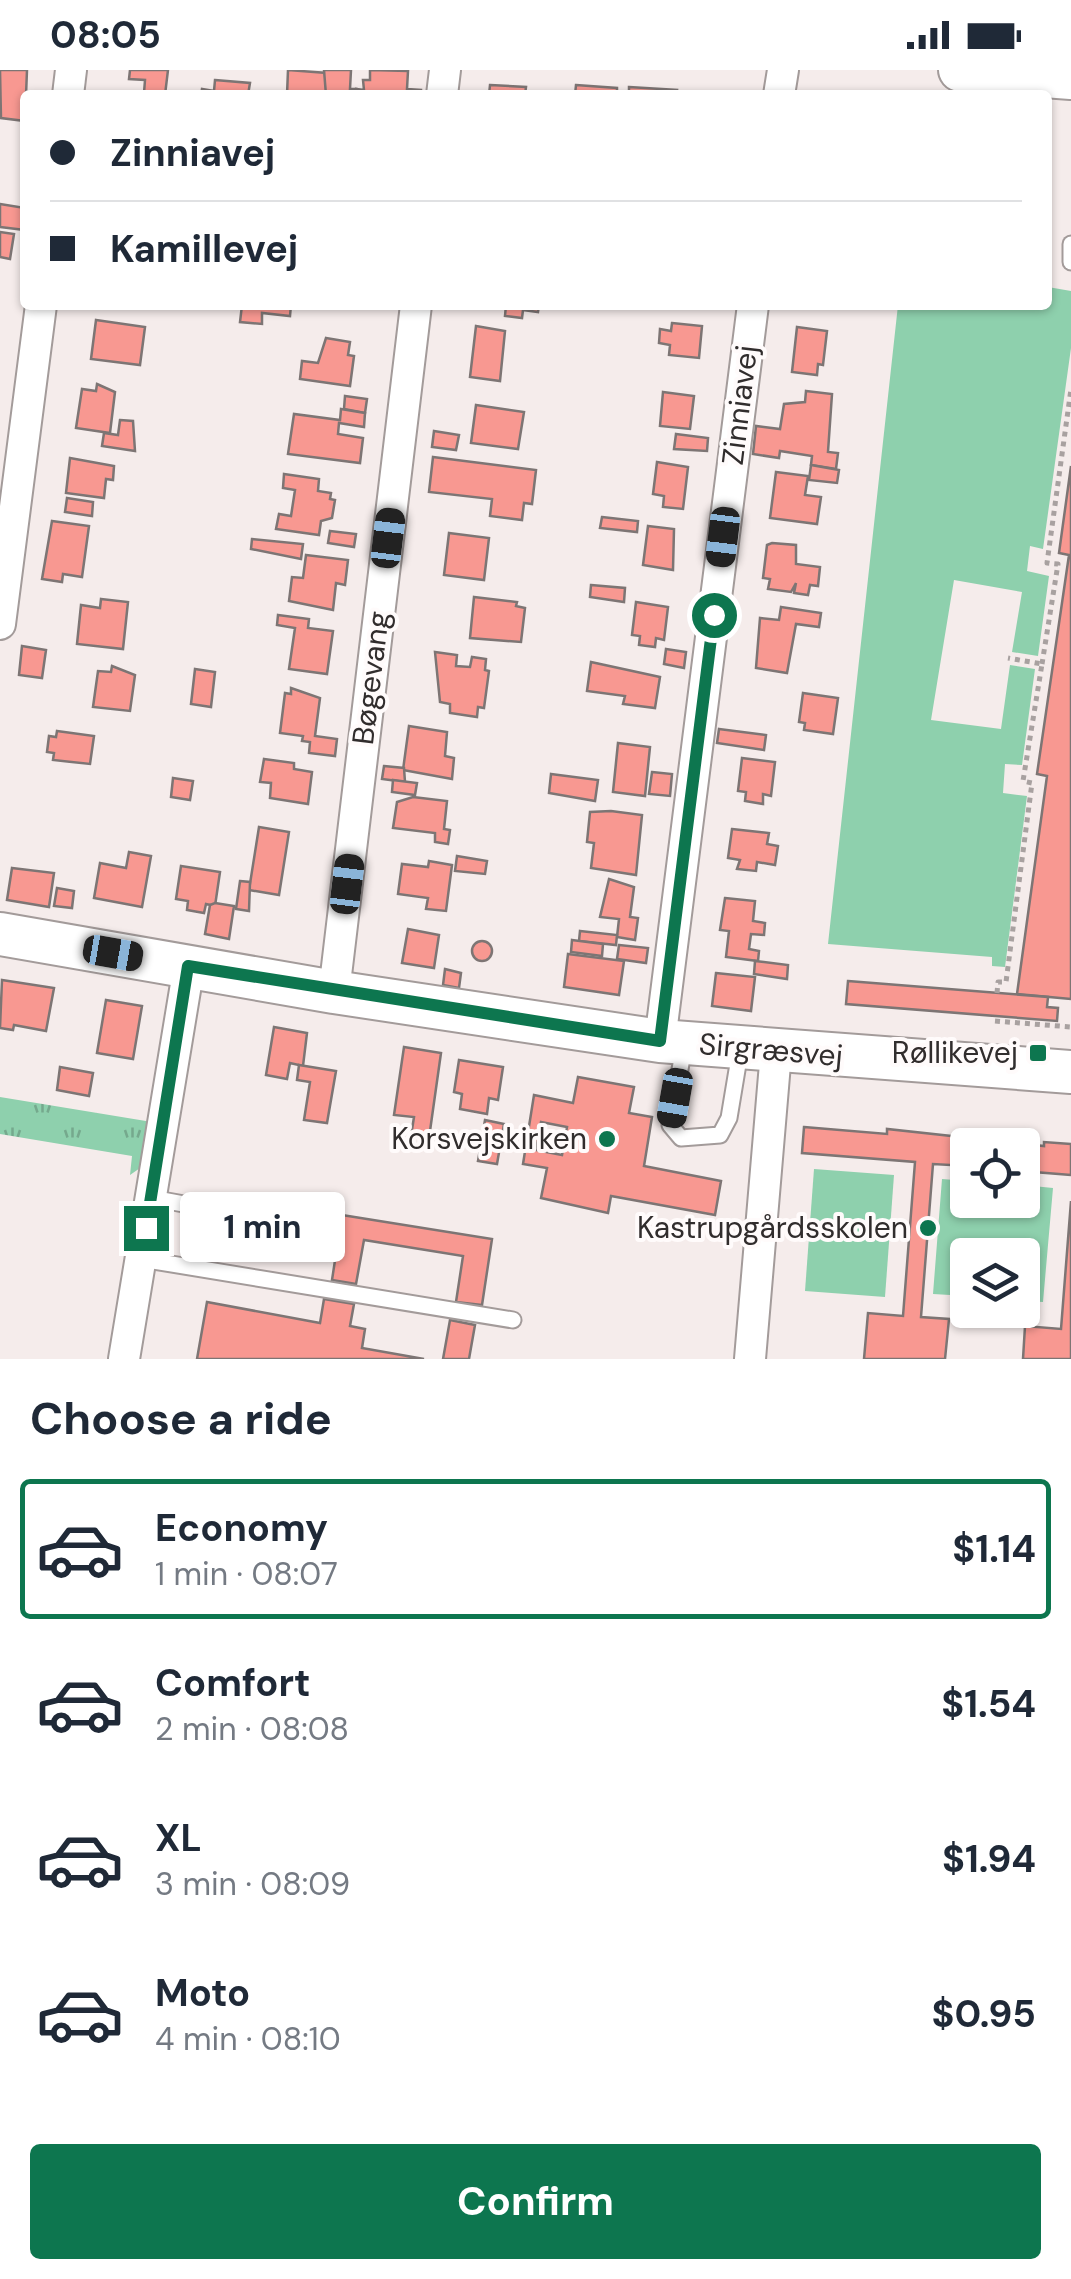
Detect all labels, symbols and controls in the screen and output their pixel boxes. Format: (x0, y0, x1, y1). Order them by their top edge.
text: 08:05 (50, 10, 161, 60)
text: Zinniavej (110, 128, 275, 178)
text: Kamillevej (110, 224, 298, 274)
street label: Zinniavej (713, 343, 766, 467)
car (704, 505, 742, 569)
car (369, 506, 407, 570)
route start (692, 593, 737, 638)
street label: Bøgevang (343, 609, 398, 747)
car (328, 852, 366, 916)
car (81, 933, 145, 973)
street label: Sirgræsvej (697, 1024, 845, 1075)
place label: Røllikevej (892, 1033, 1018, 1072)
marker: Røllikevej (1027, 1042, 1049, 1064)
car (655, 1066, 695, 1130)
place label: Korsvejskirken (391, 1119, 587, 1158)
marker: Korsvejskirken (596, 1128, 618, 1150)
map controls (950, 1128, 1040, 1328)
button: locate (950, 1128, 1040, 1218)
callout: 1 min (181, 1193, 346, 1263)
route end (124, 1206, 169, 1251)
text: 1 min (224, 1206, 301, 1248)
place label: Kastrupgårdsskolen (637, 1208, 908, 1247)
marker: Kastrupgårdsskolen (917, 1217, 939, 1239)
button: layers (950, 1238, 1040, 1328)
text: Choose a ride (30, 1389, 332, 1448)
text: Economy (155, 1503, 328, 1553)
icon: car (35, 1504, 125, 1594)
text: $1.14 (952, 1524, 1036, 1574)
text: 1 min · 08:07 (155, 1553, 338, 1595)
text: Comfort (155, 1658, 311, 1708)
icon: car (35, 1659, 125, 1749)
text: $1.54 (941, 1679, 1036, 1729)
text: 2 min · 08:08 (155, 1708, 349, 1750)
text: XL (155, 1813, 202, 1863)
icon: car (35, 1814, 125, 1904)
text: $1.94 (942, 1834, 1036, 1884)
text: 3 min · 08:09 (155, 1863, 350, 1905)
text: Moto (155, 1968, 250, 2018)
icon: car (35, 1969, 125, 2059)
text: $0.95 (932, 1989, 1036, 2039)
text: 4 min · 08:10 (155, 2018, 341, 2060)
button: Confirm (30, 2144, 1041, 2259)

